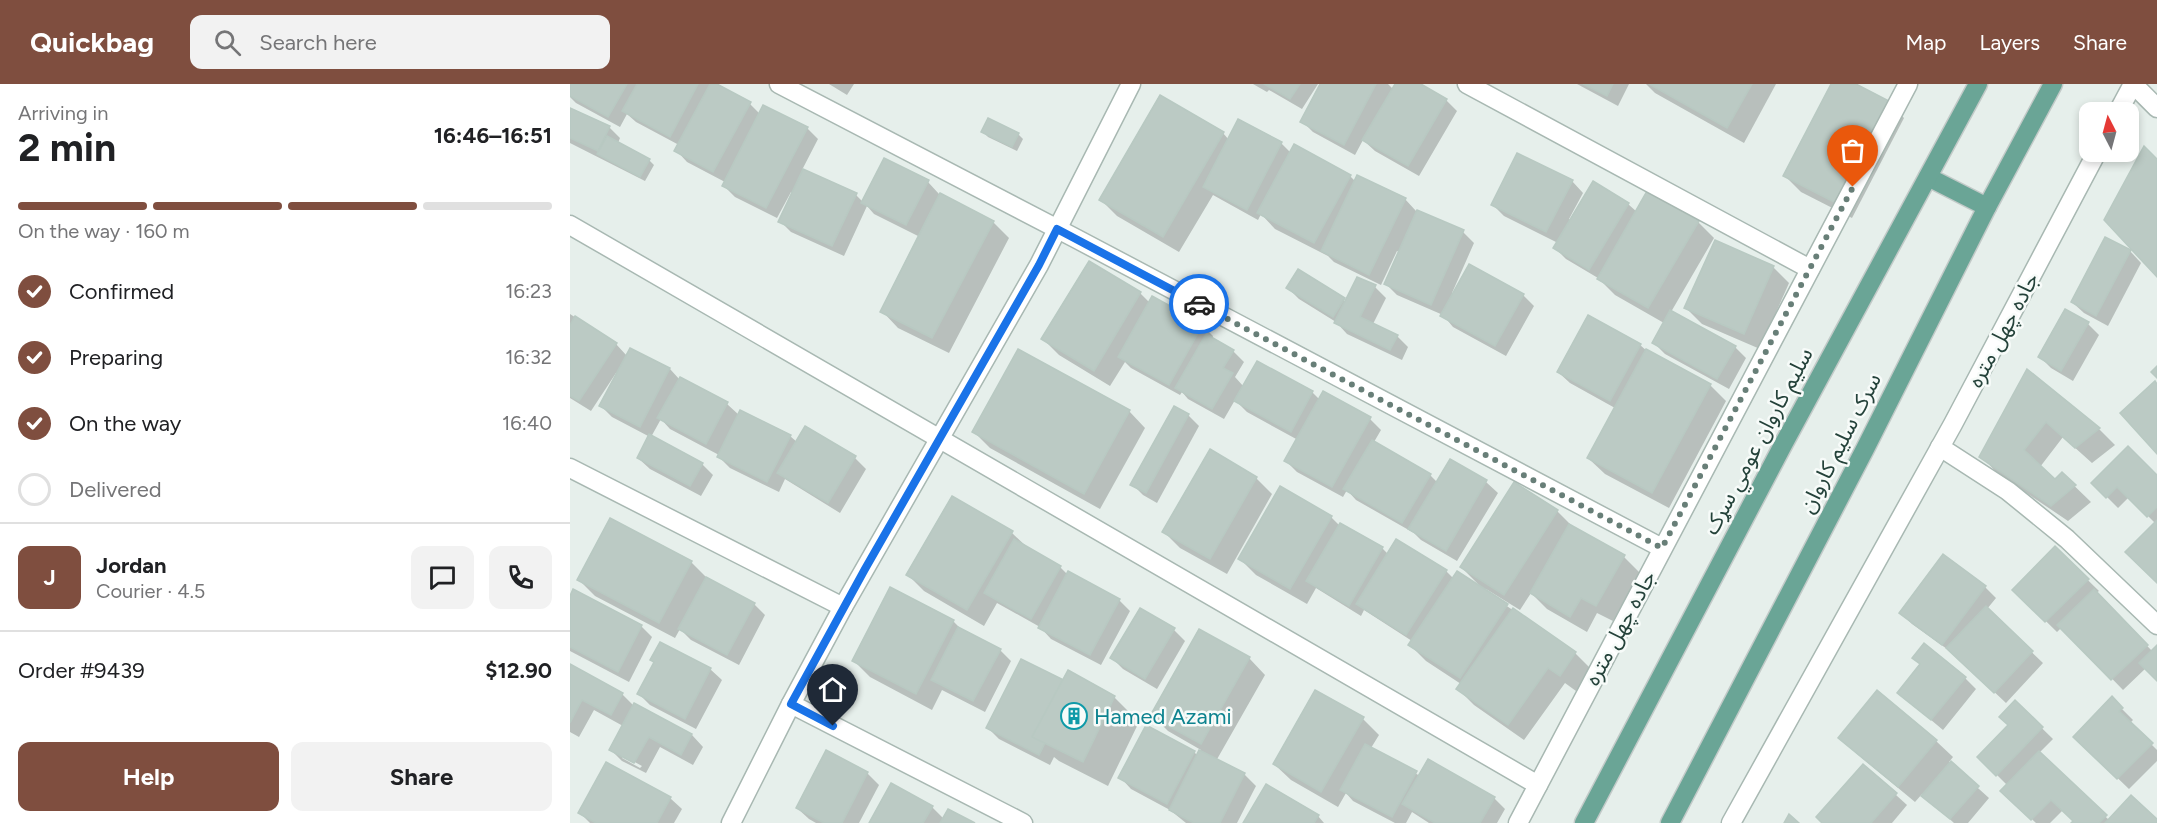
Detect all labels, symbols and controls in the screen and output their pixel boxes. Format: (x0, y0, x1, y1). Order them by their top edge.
search box (190, 15, 610, 69)
text: Quickbag (30, 25, 154, 59)
icon: search (211, 26, 244, 59)
text: Search here (259, 29, 377, 56)
text: Map (1906, 30, 1946, 55)
text: Layers (1979, 30, 2040, 55)
text: Share (2073, 30, 2127, 55)
text: Arriving in (18, 101, 108, 125)
north arrow (2079, 102, 2139, 162)
map controls (2079, 102, 2139, 162)
text: 16:46–16:51 (434, 122, 552, 149)
text: 2 min (18, 124, 116, 171)
pin (1827, 125, 1878, 187)
icon: bag (1836, 134, 1869, 167)
text: On the way · 160 m (18, 219, 190, 243)
street label: جاده چهل متره (1961, 268, 2046, 393)
courier (1169, 274, 1229, 334)
icon: check (18, 275, 51, 308)
text: Confirmed (69, 278, 174, 305)
text: 16:23 (505, 279, 552, 303)
icon: car (1183, 288, 1216, 321)
icon: check (18, 341, 51, 374)
street label: سلیم کاروان عومي سړک (1697, 343, 1821, 541)
text: Preparing (69, 344, 163, 371)
text: 16:32 (505, 345, 552, 369)
street label: سرک سلیم کاروان (1793, 369, 1890, 519)
icon: check (18, 407, 51, 440)
text: On the way (69, 410, 181, 437)
text: 16:40 (502, 411, 552, 435)
text: Delivered (69, 476, 162, 503)
button: chat (411, 546, 474, 609)
button: phone (489, 546, 552, 609)
text: Jordan (96, 552, 167, 579)
text: J (43, 564, 56, 591)
street label: جاده چهل متره (1578, 566, 1663, 691)
text: Courier · 4.5 (96, 579, 205, 603)
text: Order #9439 (18, 657, 145, 684)
text: $12.90 (485, 657, 552, 684)
pin (807, 664, 858, 726)
icon: home (816, 673, 849, 706)
building icon: Hamed Azami (1059, 701, 1089, 731)
place label: Hamed Azami (1094, 703, 1232, 730)
button: Help (18, 742, 279, 811)
button: Share (291, 742, 552, 811)

